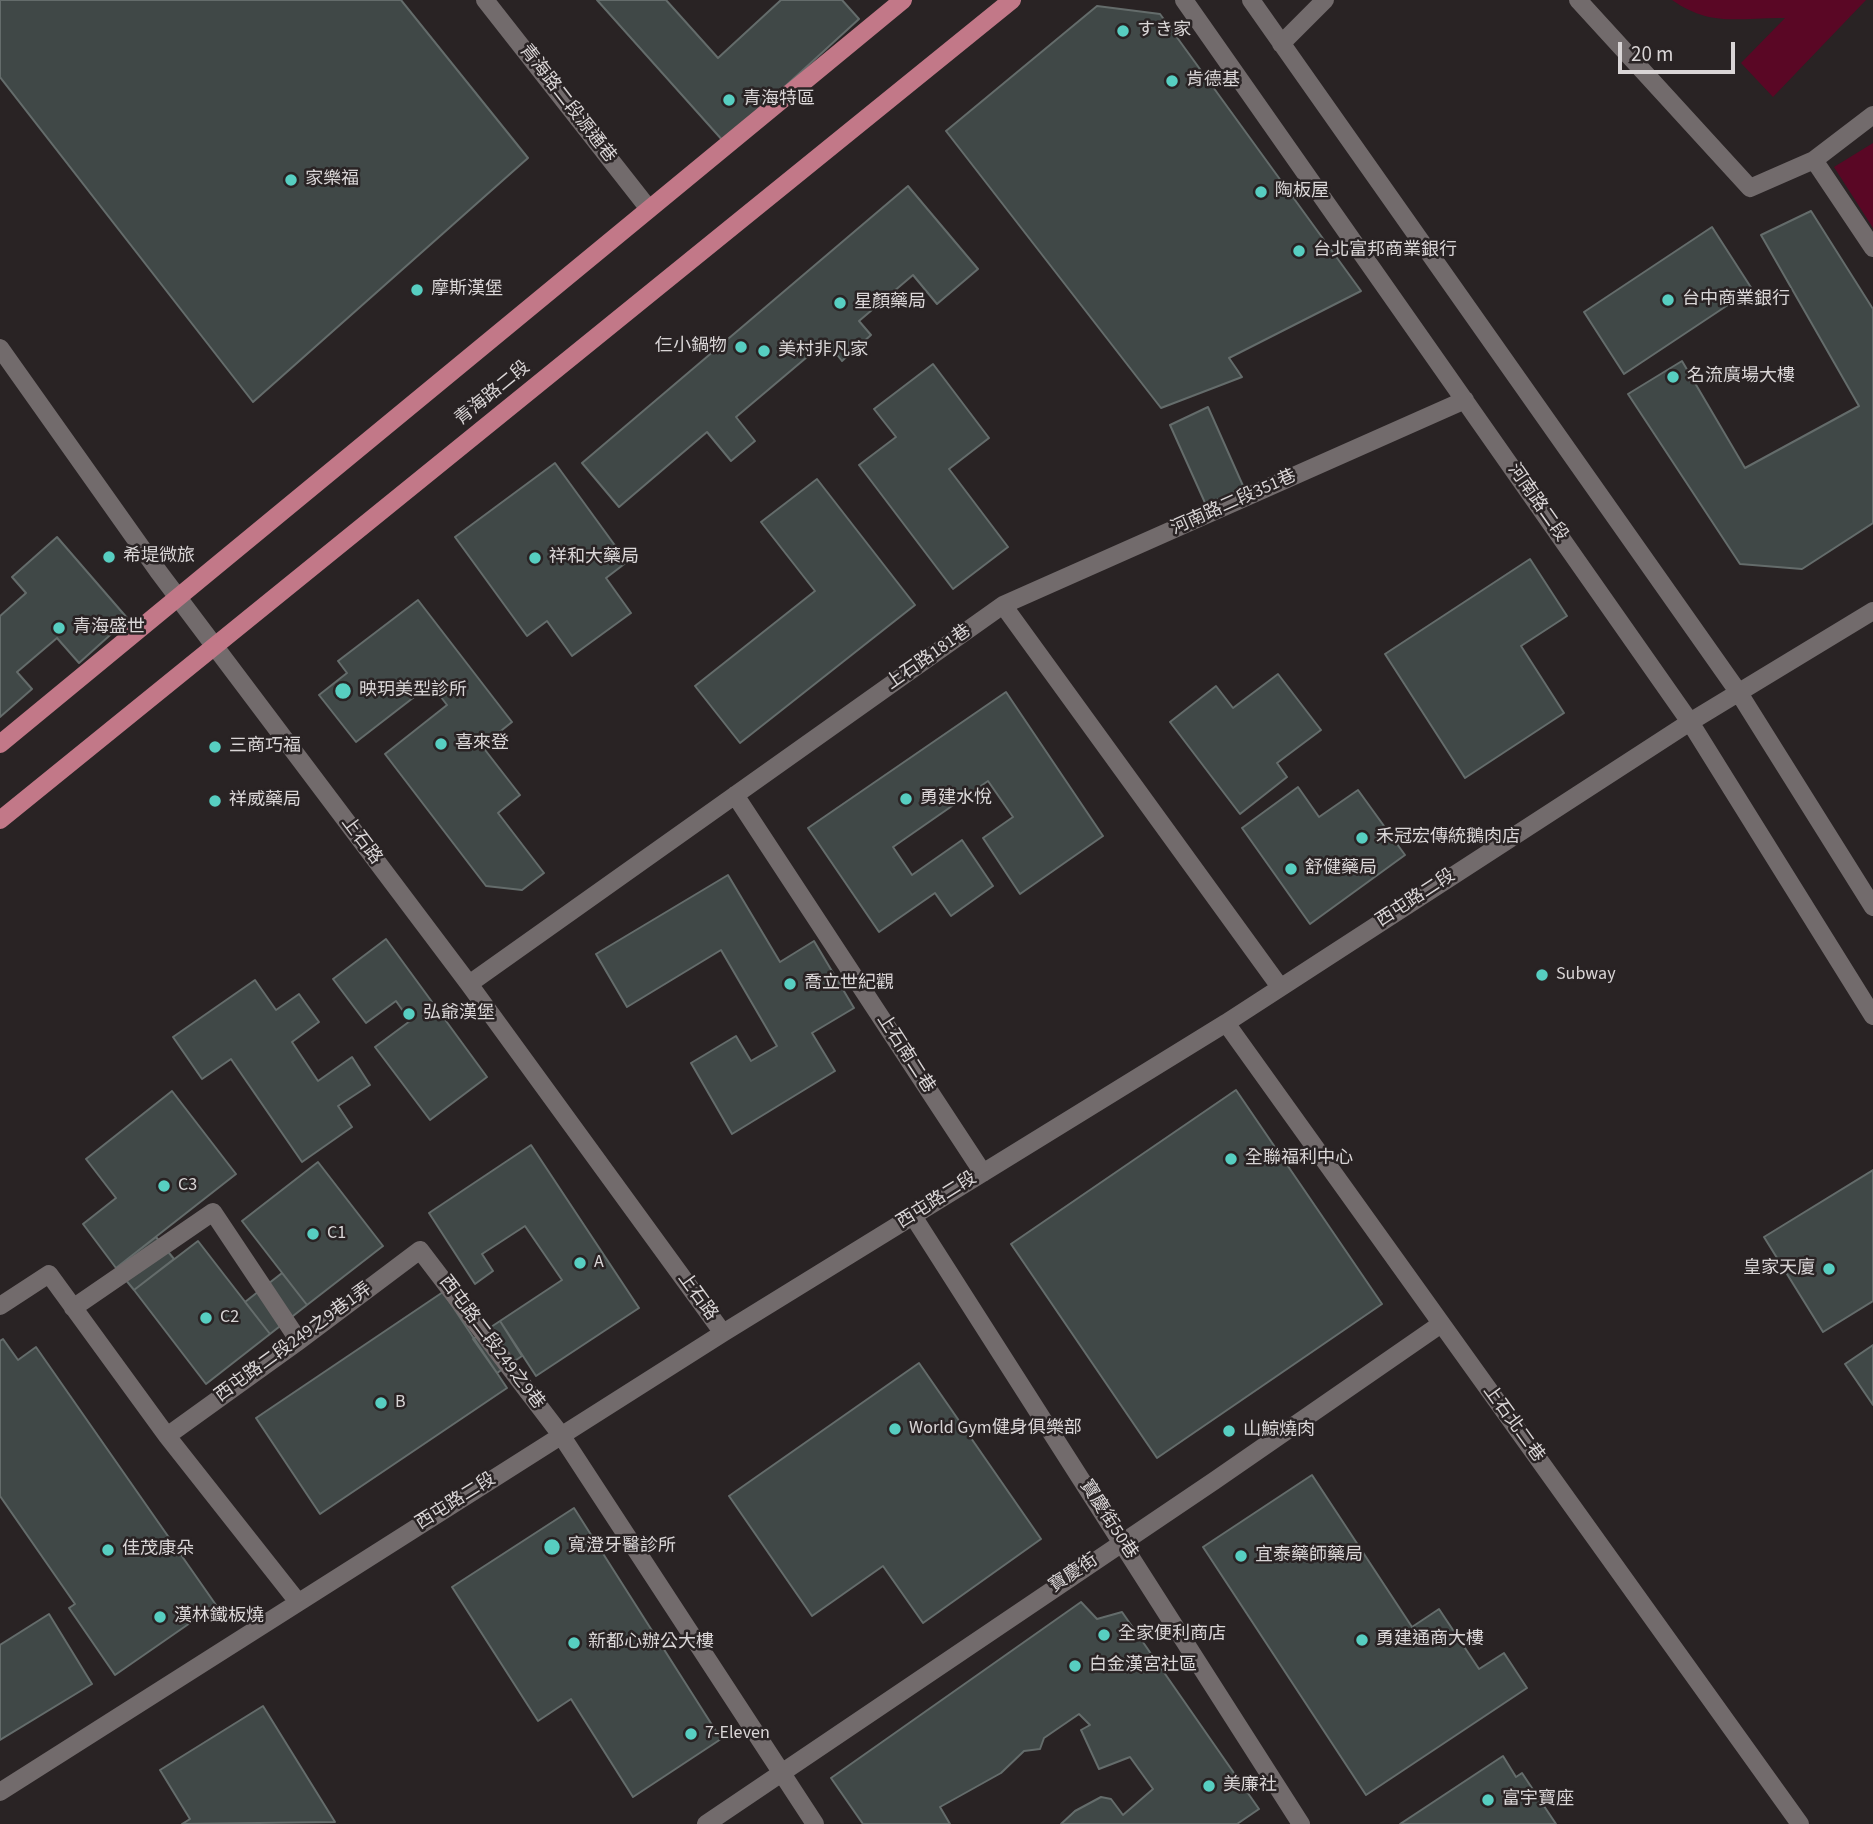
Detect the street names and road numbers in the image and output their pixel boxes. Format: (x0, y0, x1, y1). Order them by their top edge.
street label: 青海路二段源通巷 (514, 41, 620, 167)
street label: 青海路二段 (451, 357, 535, 431)
street label: 河南路二段 (1502, 460, 1572, 546)
street label: 河南路二段351巷 (1168, 466, 1300, 540)
street label: 上石路181巷 (882, 621, 976, 695)
street label: 上石路 (336, 813, 386, 869)
street label: 西屯路二段 (1372, 865, 1460, 933)
street label: 上石南二巷 (871, 1010, 939, 1098)
street label: 西屯路二段 (893, 1168, 981, 1234)
street label: 上石路 (672, 1269, 722, 1325)
street label: 西屯路二段249之9巷 (434, 1272, 548, 1414)
street label: 西屯路二段249之9巷1弄 (211, 1279, 377, 1407)
street label: 上石北二巷 (1478, 1381, 1548, 1467)
street label: 西屯路二段 (412, 1469, 500, 1535)
street label: 寶慶街50巷 (1074, 1476, 1142, 1564)
street label: 寶慶街 (1046, 1550, 1102, 1598)

